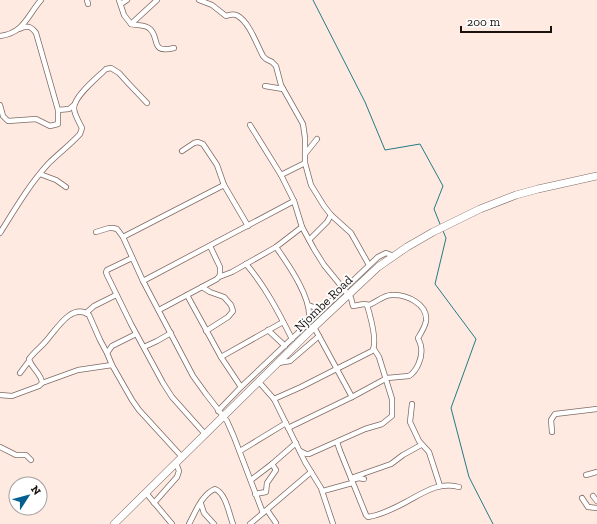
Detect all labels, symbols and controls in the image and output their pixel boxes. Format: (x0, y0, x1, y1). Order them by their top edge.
scale bar (461, 8, 551, 34)
text: 200 m (467, 15, 501, 29)
street label: Njombe Road (291, 272, 356, 335)
north arrow (8, 476, 48, 516)
text: N (28, 483, 44, 498)

